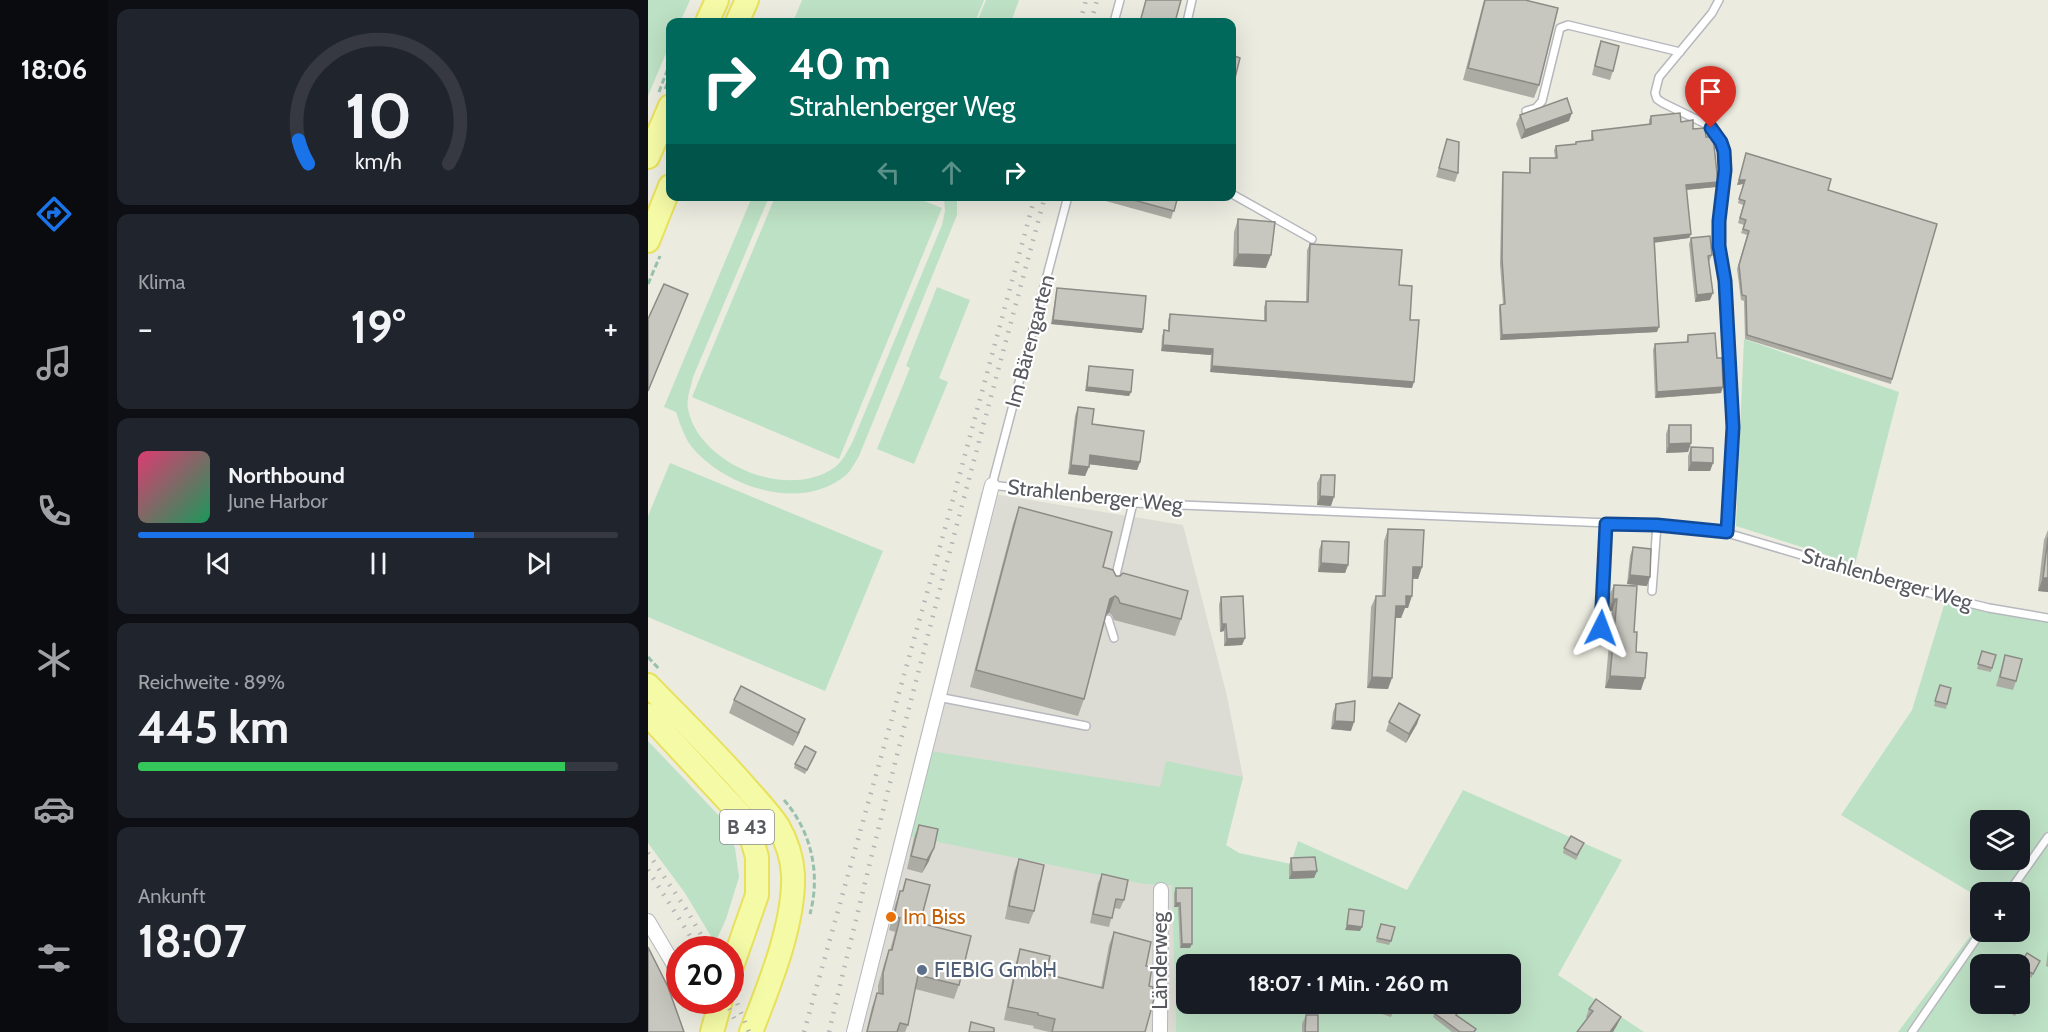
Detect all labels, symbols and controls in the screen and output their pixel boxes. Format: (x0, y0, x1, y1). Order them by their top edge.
text: 40 m (789, 38, 891, 90)
icon: right (690, 42, 768, 120)
text: 18:06 (21, 53, 87, 86)
pin (1685, 66, 1736, 128)
icon: arrive (1694, 75, 1727, 108)
text: 10 (344, 78, 412, 154)
text: Strahlenberger Weg (789, 90, 1015, 123)
text: km/h (355, 148, 401, 174)
icon: left (872, 156, 905, 189)
icon: ahead (935, 156, 968, 189)
icon: right (998, 156, 1031, 189)
icon: directions (33, 193, 75, 235)
text: Klima (138, 270, 185, 294)
street label: Im Bärengarten (1000, 272, 1059, 410)
text: 19° (351, 300, 405, 354)
text: − (138, 308, 153, 348)
text: + (603, 308, 618, 348)
icon: music (33, 342, 75, 384)
text: Northbound (228, 462, 345, 489)
street label: Strahlenberger Weg (1006, 474, 1184, 517)
text: June Harbor (228, 489, 328, 513)
icon: phone (33, 490, 75, 532)
street label: Strahlenberger Weg (1799, 542, 1976, 615)
icon: previous (202, 547, 235, 580)
icon: pause (362, 547, 395, 580)
icon: next (522, 547, 555, 580)
position arrow (1569, 596, 1633, 660)
icon: climate (33, 639, 75, 681)
text: Reichweite · 89% (138, 670, 285, 694)
text: 445 km (138, 700, 289, 754)
icon: car (33, 788, 75, 830)
road number: B 43 (720, 810, 774, 844)
map controls (1970, 810, 2030, 1014)
button: layers (1970, 810, 2030, 870)
button: + (1970, 882, 2030, 942)
text: Ankunft (138, 884, 205, 908)
place label: Im Biss (903, 904, 966, 929)
marker: Im Biss (884, 910, 898, 924)
street label: Länderweg (1147, 912, 1172, 1010)
text: 18:07 (138, 914, 247, 968)
speed limit sign: 20 (666, 936, 744, 1014)
icon: filters (33, 937, 75, 979)
button: − (1970, 954, 2030, 1014)
place label: FIEBIG GmbH (934, 957, 1057, 982)
marker: FIEBIG GmbH (915, 963, 929, 977)
text: 18:07 · 1 Min. · 260 m (1248, 970, 1449, 997)

